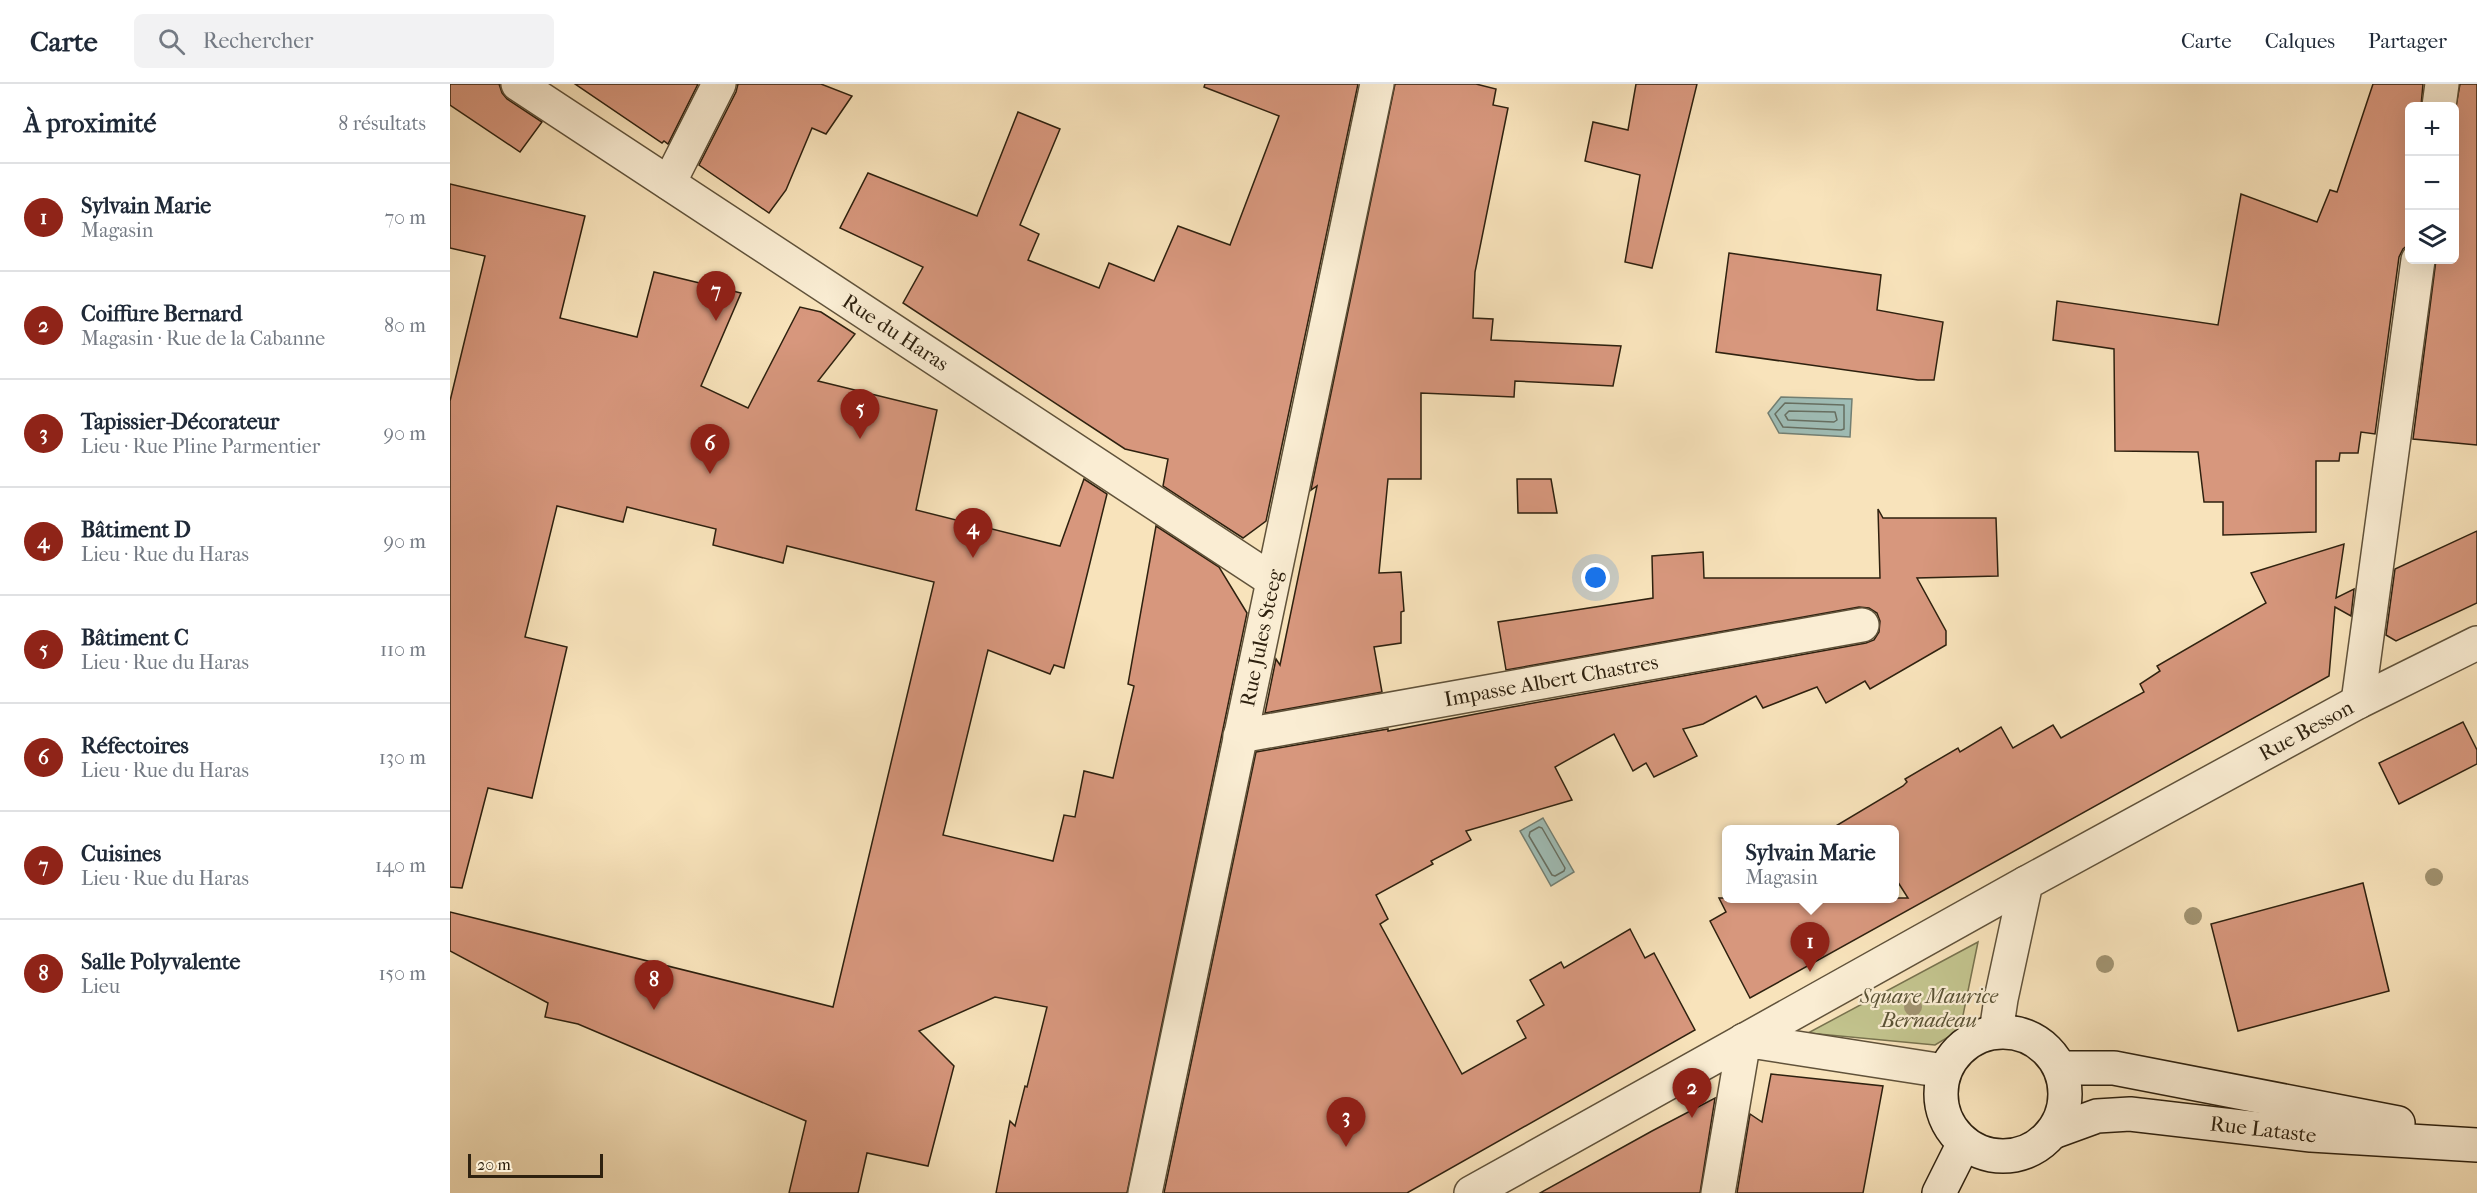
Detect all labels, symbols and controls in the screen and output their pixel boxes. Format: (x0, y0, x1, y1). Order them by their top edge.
search box (134, 14, 554, 68)
text: Carte (30, 25, 98, 58)
icon: search (155, 25, 188, 58)
text: Rechercher (203, 28, 313, 54)
text: Carte (2181, 29, 2232, 53)
text: Calques (2265, 29, 2335, 53)
text: Partager (2368, 29, 2447, 53)
map controls (2405, 102, 2459, 264)
button: + (2405, 102, 2459, 156)
text: À proximité (24, 108, 156, 139)
text: 8 résultats (338, 112, 426, 135)
button: − (2405, 156, 2459, 210)
text: Sylvain Marie (81, 193, 211, 219)
text: 1 (40, 206, 47, 229)
text: 70 m (384, 206, 426, 229)
button: layers (2405, 210, 2459, 264)
text: Magasin (81, 219, 153, 242)
pin: 7 (696, 272, 736, 321)
street label: Rue du Haras (838, 289, 953, 376)
text: Coiffure Bernard (81, 301, 242, 327)
text: 2 (38, 314, 49, 337)
text: 80 m (384, 314, 426, 337)
text: Magasin · Rue de la Cabanne (81, 327, 325, 350)
pin: 5 (840, 390, 880, 439)
text: Tapissier-Décorateur (81, 409, 279, 435)
text: 3 (39, 422, 48, 445)
text: 90 m (384, 422, 426, 445)
pin: 6 (690, 424, 730, 474)
text: Lieu · Rue Pline Parmentier (81, 435, 320, 458)
pin: 4 (954, 508, 992, 558)
text: Bâtiment D (81, 517, 191, 543)
text: 4 (38, 530, 49, 553)
text: 90 m (384, 530, 426, 553)
text: Lieu · Rue du Haras (81, 543, 249, 566)
your location (1581, 563, 1610, 592)
street label: Rue Jules Steeg (1235, 566, 1287, 709)
text: Bâtiment C (81, 625, 189, 651)
text: 5 (39, 638, 48, 661)
text: 110 m (380, 638, 426, 661)
street label: Impasse Albert Chastres (1442, 650, 1660, 711)
text: Lieu · Rue du Haras (81, 651, 249, 674)
street label: Rue Besson (2255, 695, 2357, 766)
text: Réfectoires (81, 733, 189, 759)
text: 6 (38, 746, 49, 769)
text: 130 m (379, 746, 426, 769)
text: Lieu · Rue du Haras (81, 759, 249, 782)
popup (1722, 825, 1899, 903)
text: Sylvain Marie (1745, 840, 1876, 866)
text: Cuisines (81, 841, 161, 867)
text: 7 (39, 854, 48, 877)
text: 140 m (375, 854, 426, 877)
text: Magasin (1745, 866, 1818, 889)
text: Lieu · Rue du Haras (81, 867, 249, 890)
pin: 1 (1790, 922, 1830, 972)
text: Salle Polyvalente (81, 949, 240, 975)
pin: 8 (634, 960, 674, 1010)
text: 8 (38, 962, 49, 985)
text: 150 m (378, 962, 426, 985)
text: Lieu (81, 975, 120, 998)
park label: Square Maurice Bernadeau (1859, 984, 1999, 1032)
pin: 2 (1672, 1068, 1712, 1118)
pin: 3 (1326, 1098, 1366, 1147)
street label: Rue Lataste (2209, 1111, 2317, 1147)
scale bar (468, 1151, 603, 1178)
text: 20 m (477, 1155, 511, 1174)

